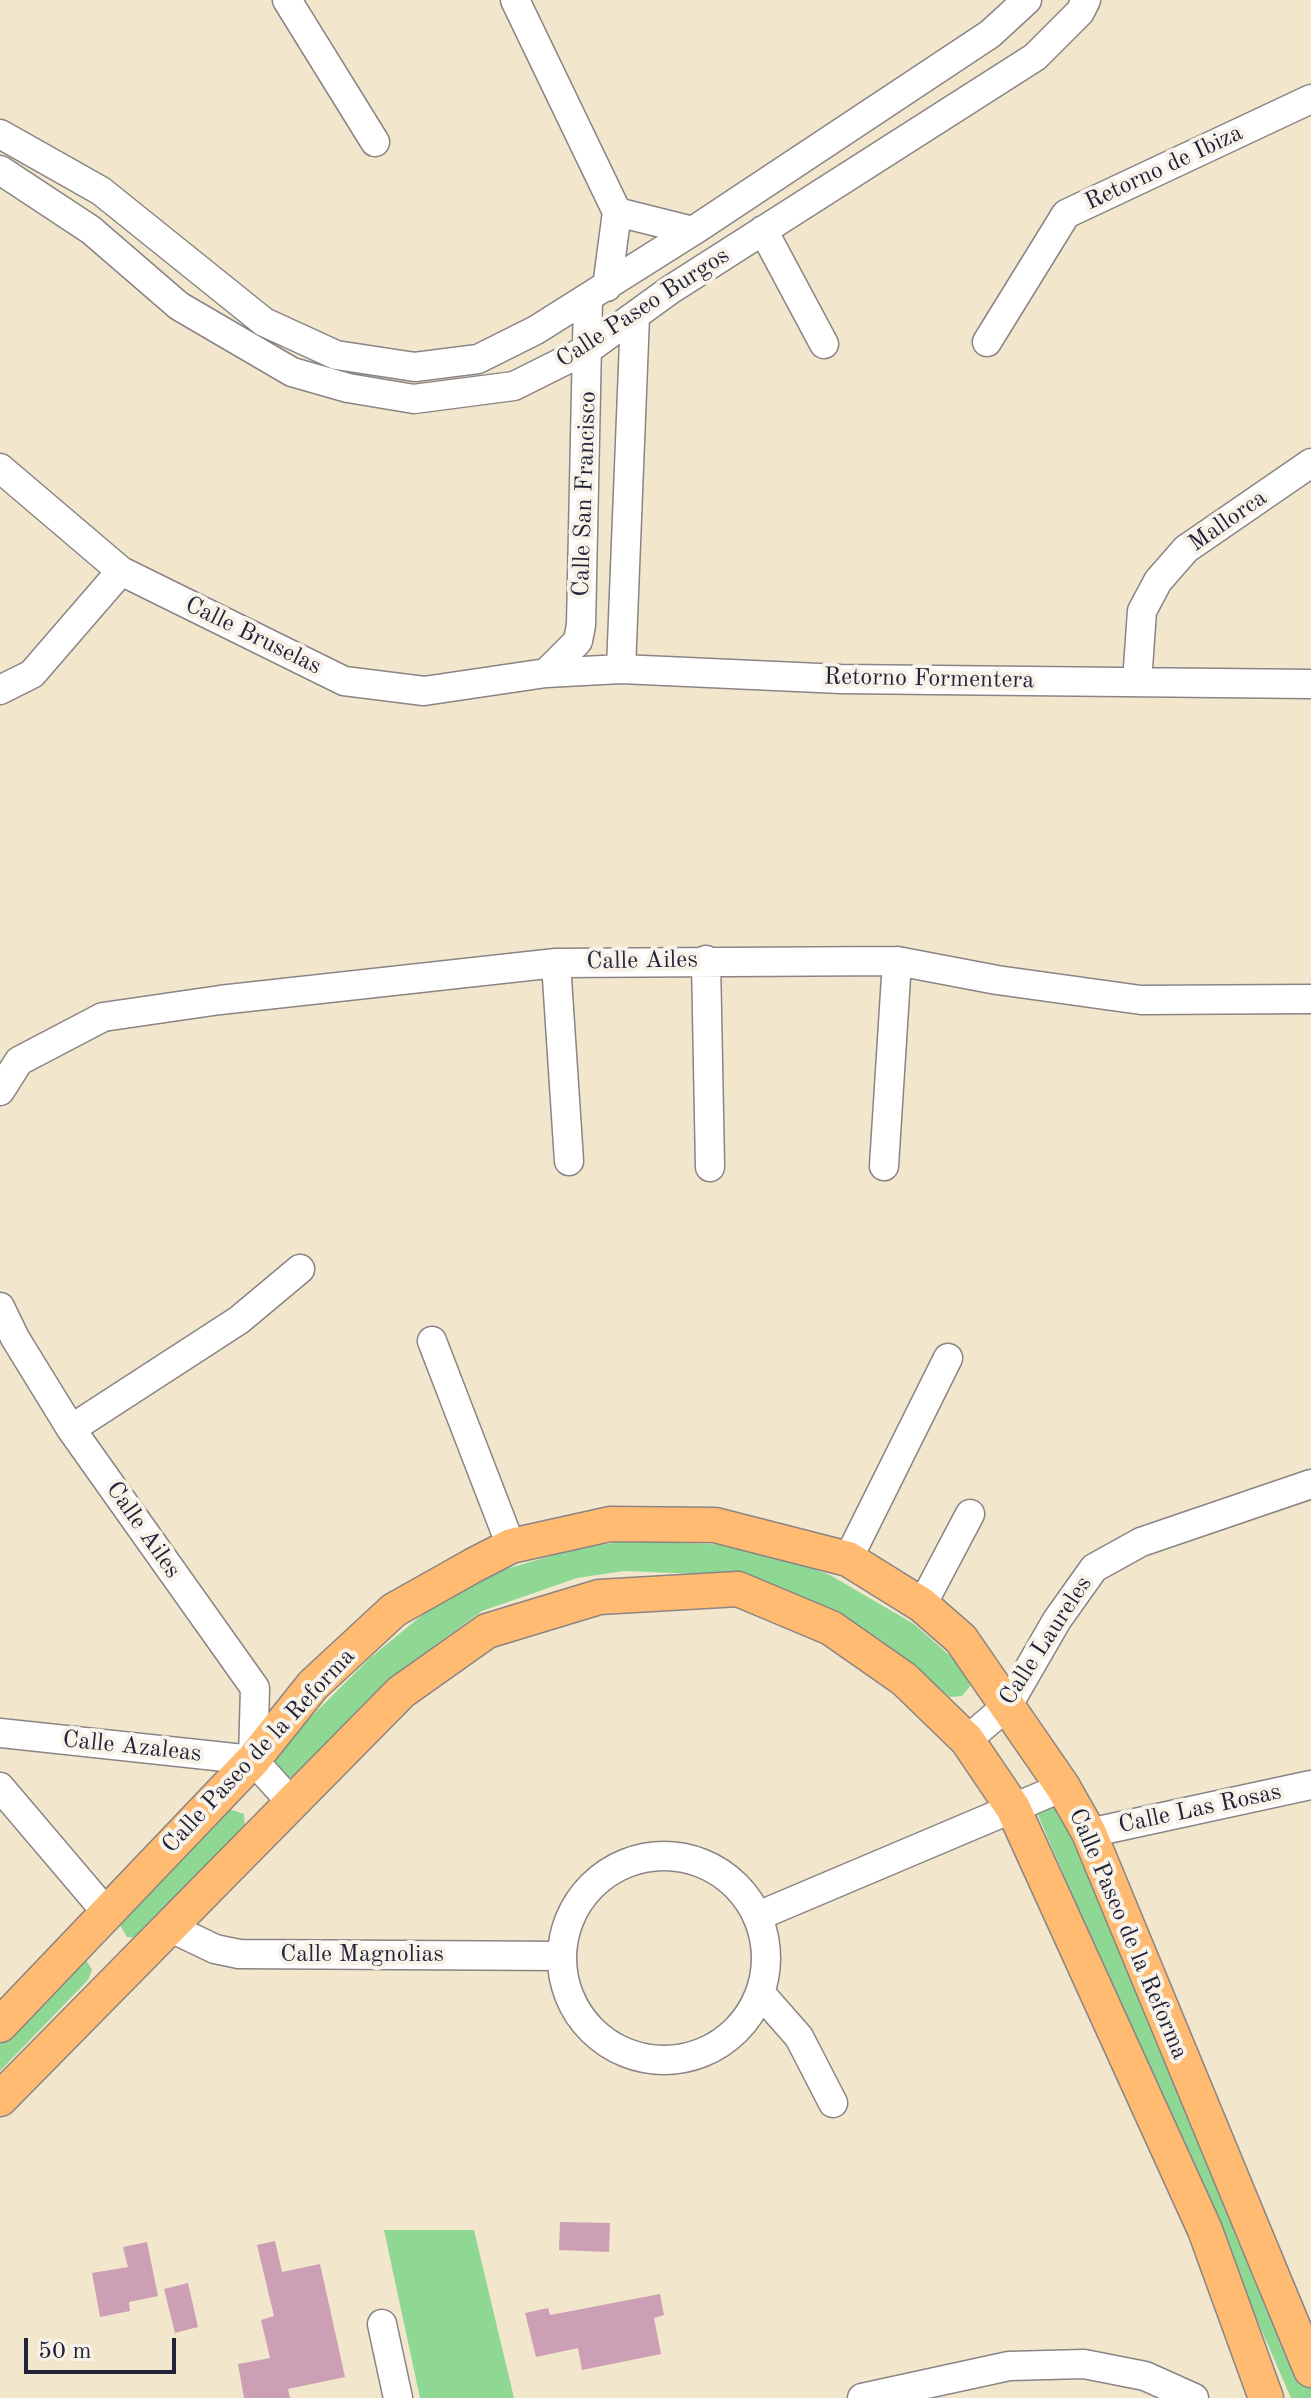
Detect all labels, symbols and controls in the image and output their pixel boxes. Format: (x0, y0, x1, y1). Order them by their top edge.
street label: Retorno de Ibiza (1080, 119, 1248, 217)
street label: Calle Paseo Burgos (551, 241, 735, 375)
street label: Calle San Francisco (567, 391, 603, 597)
street label: Mallorca (1183, 484, 1273, 558)
street label: Calle Bruselas (180, 591, 326, 681)
street label: Retorno Formentera (824, 663, 1034, 695)
street label: Calle Ailes (586, 946, 698, 976)
street label: Calle Ailes (99, 1476, 187, 1584)
street label: Calle Laureles (994, 1571, 1098, 1711)
street label: Calle Paseo de la Reforma (156, 1642, 362, 1860)
street label: Calle Azaleas (61, 1725, 203, 1769)
street label: Calle Las Rosas (1116, 1778, 1284, 1840)
street label: Calle Paseo de la Reforma (1062, 1804, 1194, 2064)
street label: Calle Magnolias (280, 1941, 444, 1969)
scale bar (28, 2322, 180, 2372)
text: 50 m (38, 2340, 92, 2364)

